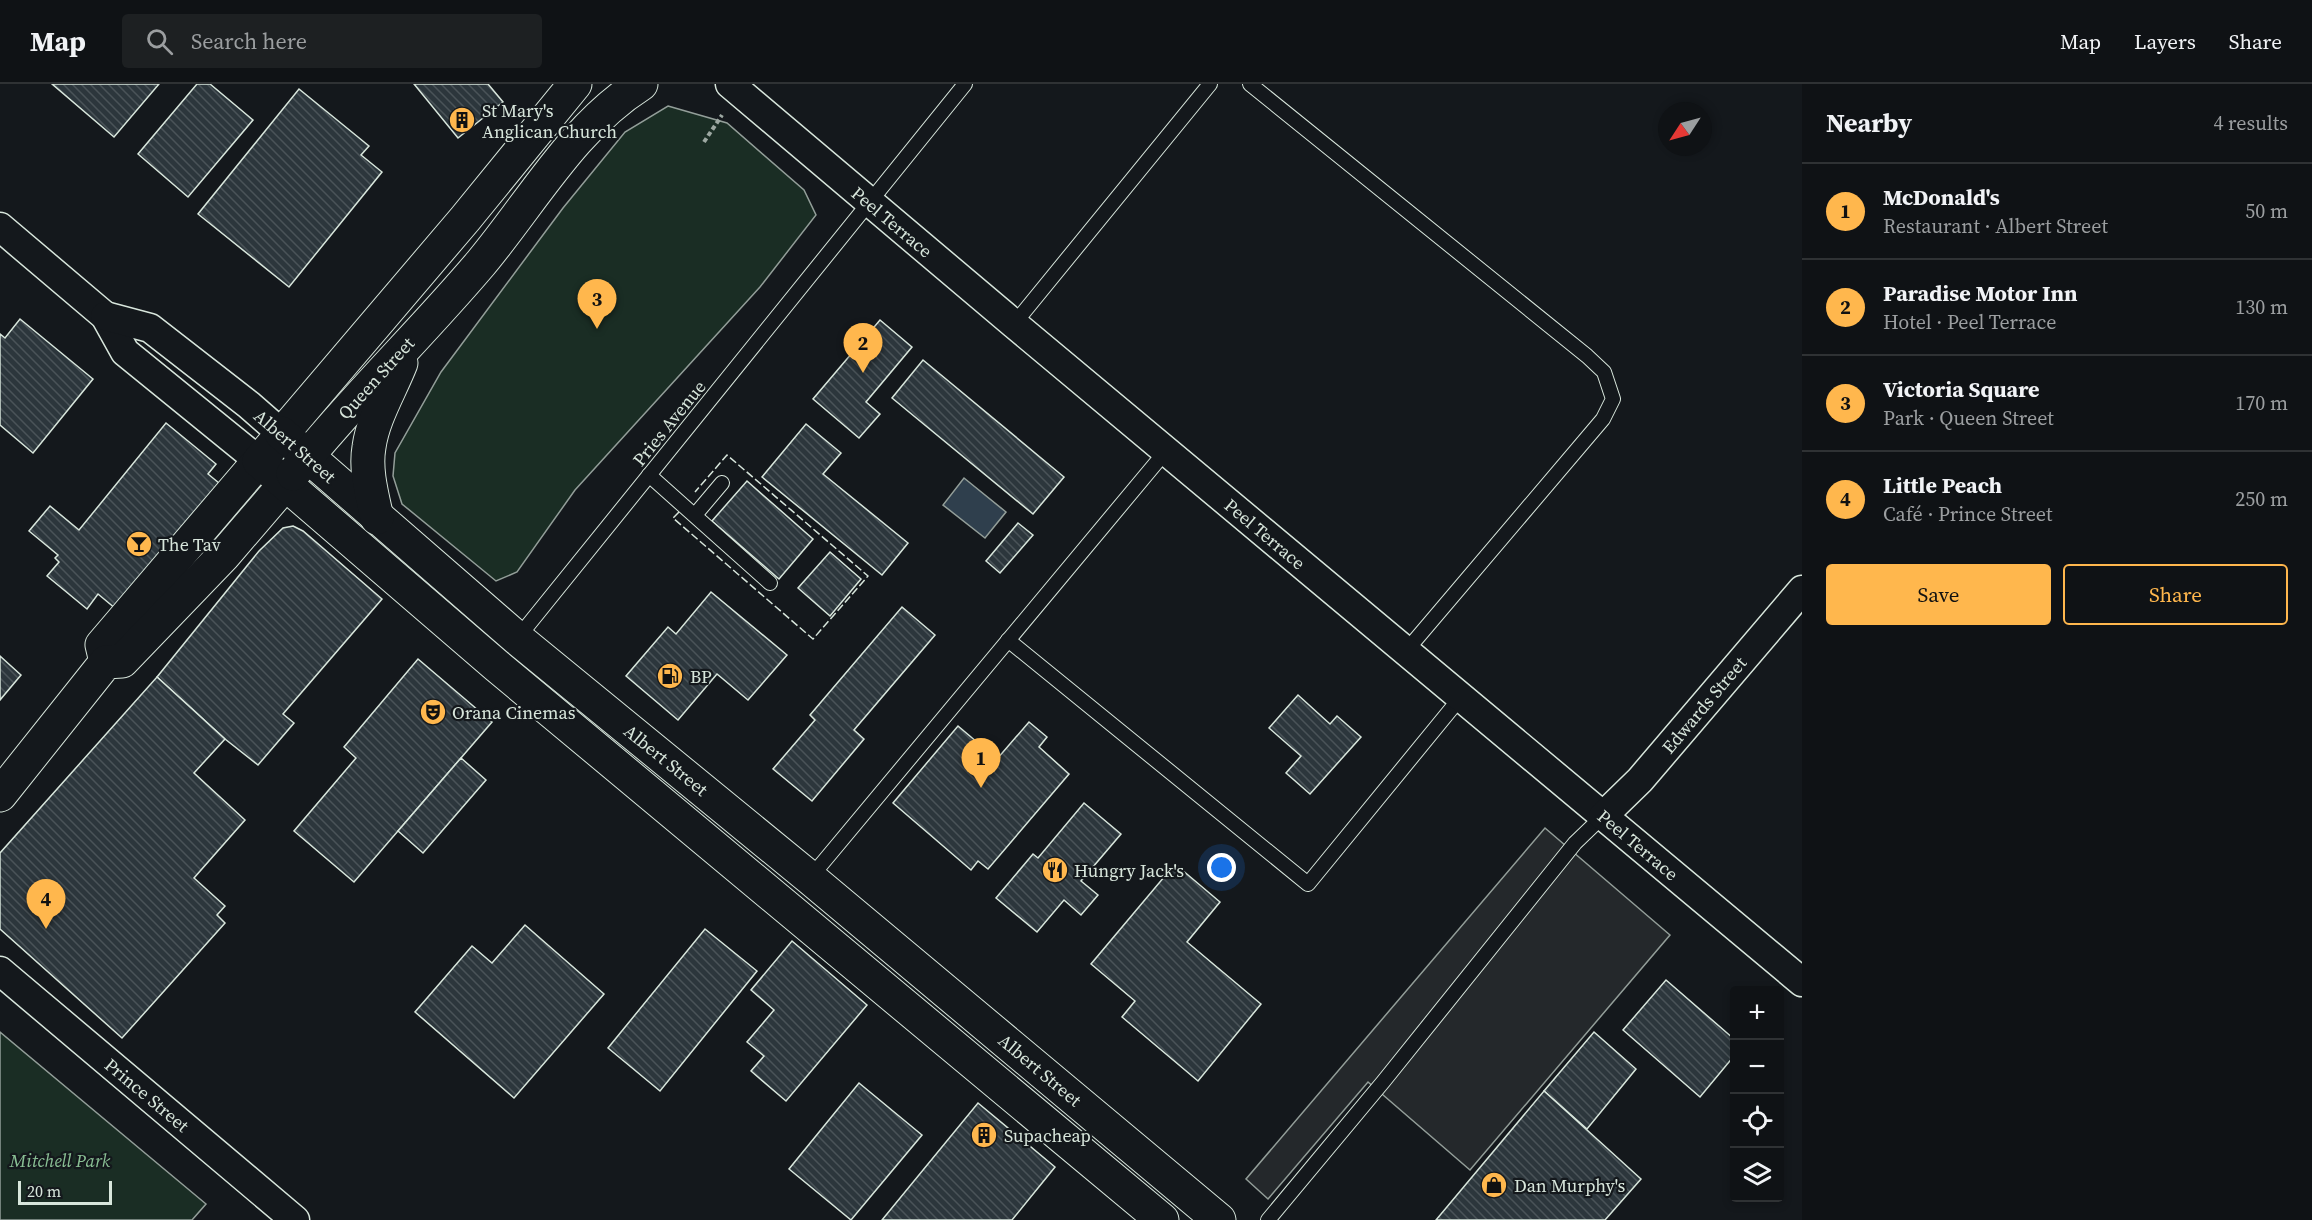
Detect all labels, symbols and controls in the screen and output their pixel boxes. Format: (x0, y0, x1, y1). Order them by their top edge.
search box (122, 14, 542, 68)
text: Map (30, 22, 86, 60)
icon: search (143, 25, 176, 58)
text: Search here (191, 26, 307, 56)
text: Map (2060, 27, 2101, 56)
text: Layers (2134, 27, 2196, 56)
text: Share (2229, 27, 2282, 56)
place label: St Mary's Anglican Church (482, 98, 617, 144)
north arrow (1658, 102, 1712, 156)
building icon: St Mary's Anglican Church (447, 105, 477, 135)
text: Nearby (1826, 105, 1912, 141)
text: 4 results (2213, 109, 2288, 137)
street label: Peel Terrace (846, 181, 938, 263)
text: McDonald's (1883, 182, 2000, 212)
text: 1 (1840, 197, 1851, 225)
text: 50 m (2245, 197, 2288, 225)
text: Restaurant · Albert Street (1883, 212, 2108, 240)
text: Paradise Motor Inn (1883, 278, 2078, 308)
pin: 3 (578, 280, 616, 329)
text: 2 (1840, 293, 1851, 321)
text: 130 m (2235, 293, 2288, 321)
text: Hotel · Peel Terrace (1883, 308, 2056, 336)
pin: 2 (844, 324, 882, 373)
street label: Queen Street (332, 331, 420, 425)
text: Victoria Square (1883, 374, 2040, 404)
street label: Pries Avenue (627, 375, 711, 471)
text: 3 (1840, 389, 1851, 417)
text: 170 m (2235, 389, 2288, 417)
street label: Albert Street (249, 403, 342, 489)
text: Park · Queen Street (1883, 404, 2054, 432)
text: Little Peach (1883, 470, 2002, 500)
text: 4 (1840, 485, 1851, 513)
text: 250 m (2235, 485, 2288, 513)
street label: Peel Terrace (1219, 493, 1311, 575)
text: Café · Prince Street (1883, 500, 2053, 528)
bar icon: The Tav (124, 529, 154, 559)
place label: The Tav (158, 532, 221, 557)
button: Save (1826, 564, 2051, 625)
button: Share (2063, 564, 2288, 625)
street label: Edwards Street (1656, 651, 1752, 759)
fuel station icon: BP (655, 661, 685, 691)
place label: BP (690, 664, 712, 689)
theatre icon: Orana Cinemas (418, 697, 448, 727)
place label: Orana Cinemas (452, 700, 576, 725)
street label: Albert Street (619, 718, 713, 802)
pin: 1 (962, 738, 1000, 788)
street label: Peel Terrace (1592, 804, 1684, 886)
your location (1207, 853, 1236, 882)
restaurant icon: Hungry Jack's (1040, 855, 1070, 885)
place label: Hungry Jack's (1074, 858, 1184, 883)
pin: 4 (26, 880, 66, 929)
map controls (1730, 986, 1784, 1202)
button: + (1730, 986, 1784, 1040)
street label: Albert Street (993, 1028, 1087, 1112)
button: − (1730, 1040, 1784, 1094)
street label: Prince Street (100, 1052, 195, 1138)
button: locate (1730, 1094, 1784, 1148)
building icon: Supacheap (969, 1120, 999, 1150)
place label: Supacheap (1004, 1123, 1091, 1148)
park label: Mitchell Park (9, 1148, 111, 1173)
button: layers (1730, 1148, 1784, 1202)
shop icon: Dan Murphy's (1479, 1170, 1509, 1200)
place label: Dan Murphy's (1514, 1173, 1625, 1198)
scale bar (18, 1178, 112, 1206)
text: 20 m (27, 1180, 61, 1202)

